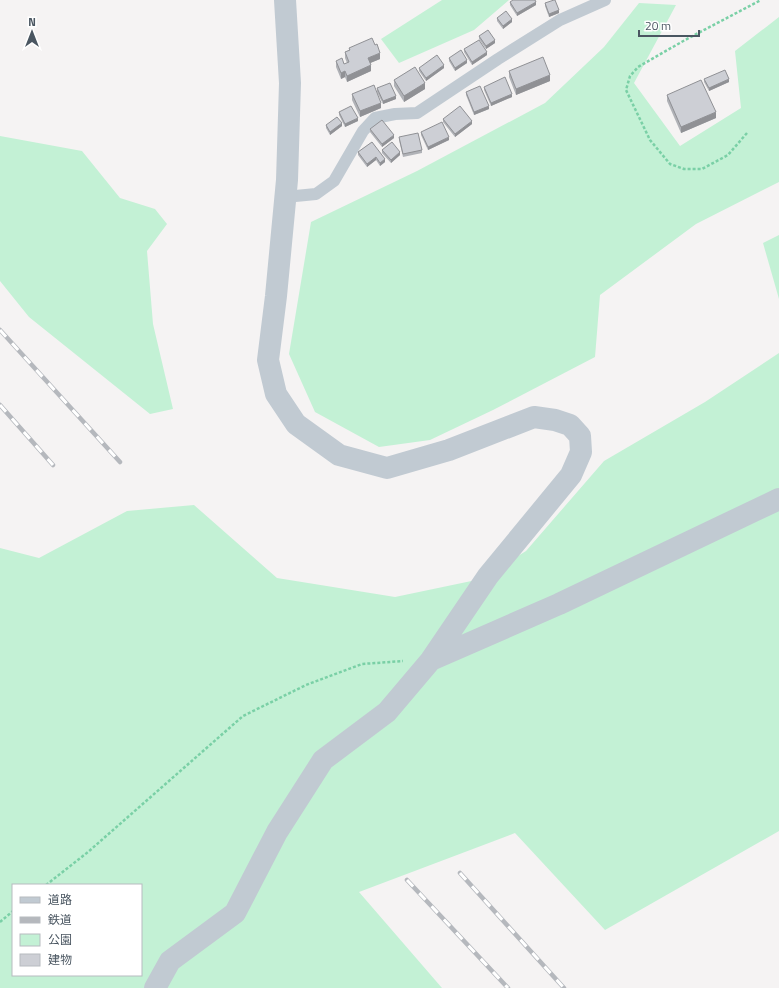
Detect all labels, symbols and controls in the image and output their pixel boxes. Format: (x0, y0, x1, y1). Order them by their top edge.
north arrow (12, 12, 52, 52)
scale bar (639, 12, 699, 38)
text: N (28, 14, 36, 30)
text: 20 m (645, 16, 671, 35)
legend (12, 884, 142, 976)
text: 道路 (48, 890, 72, 909)
text: 鉄道 (48, 910, 72, 929)
text: 公園 (48, 930, 72, 949)
text: 建物 (48, 950, 72, 969)

